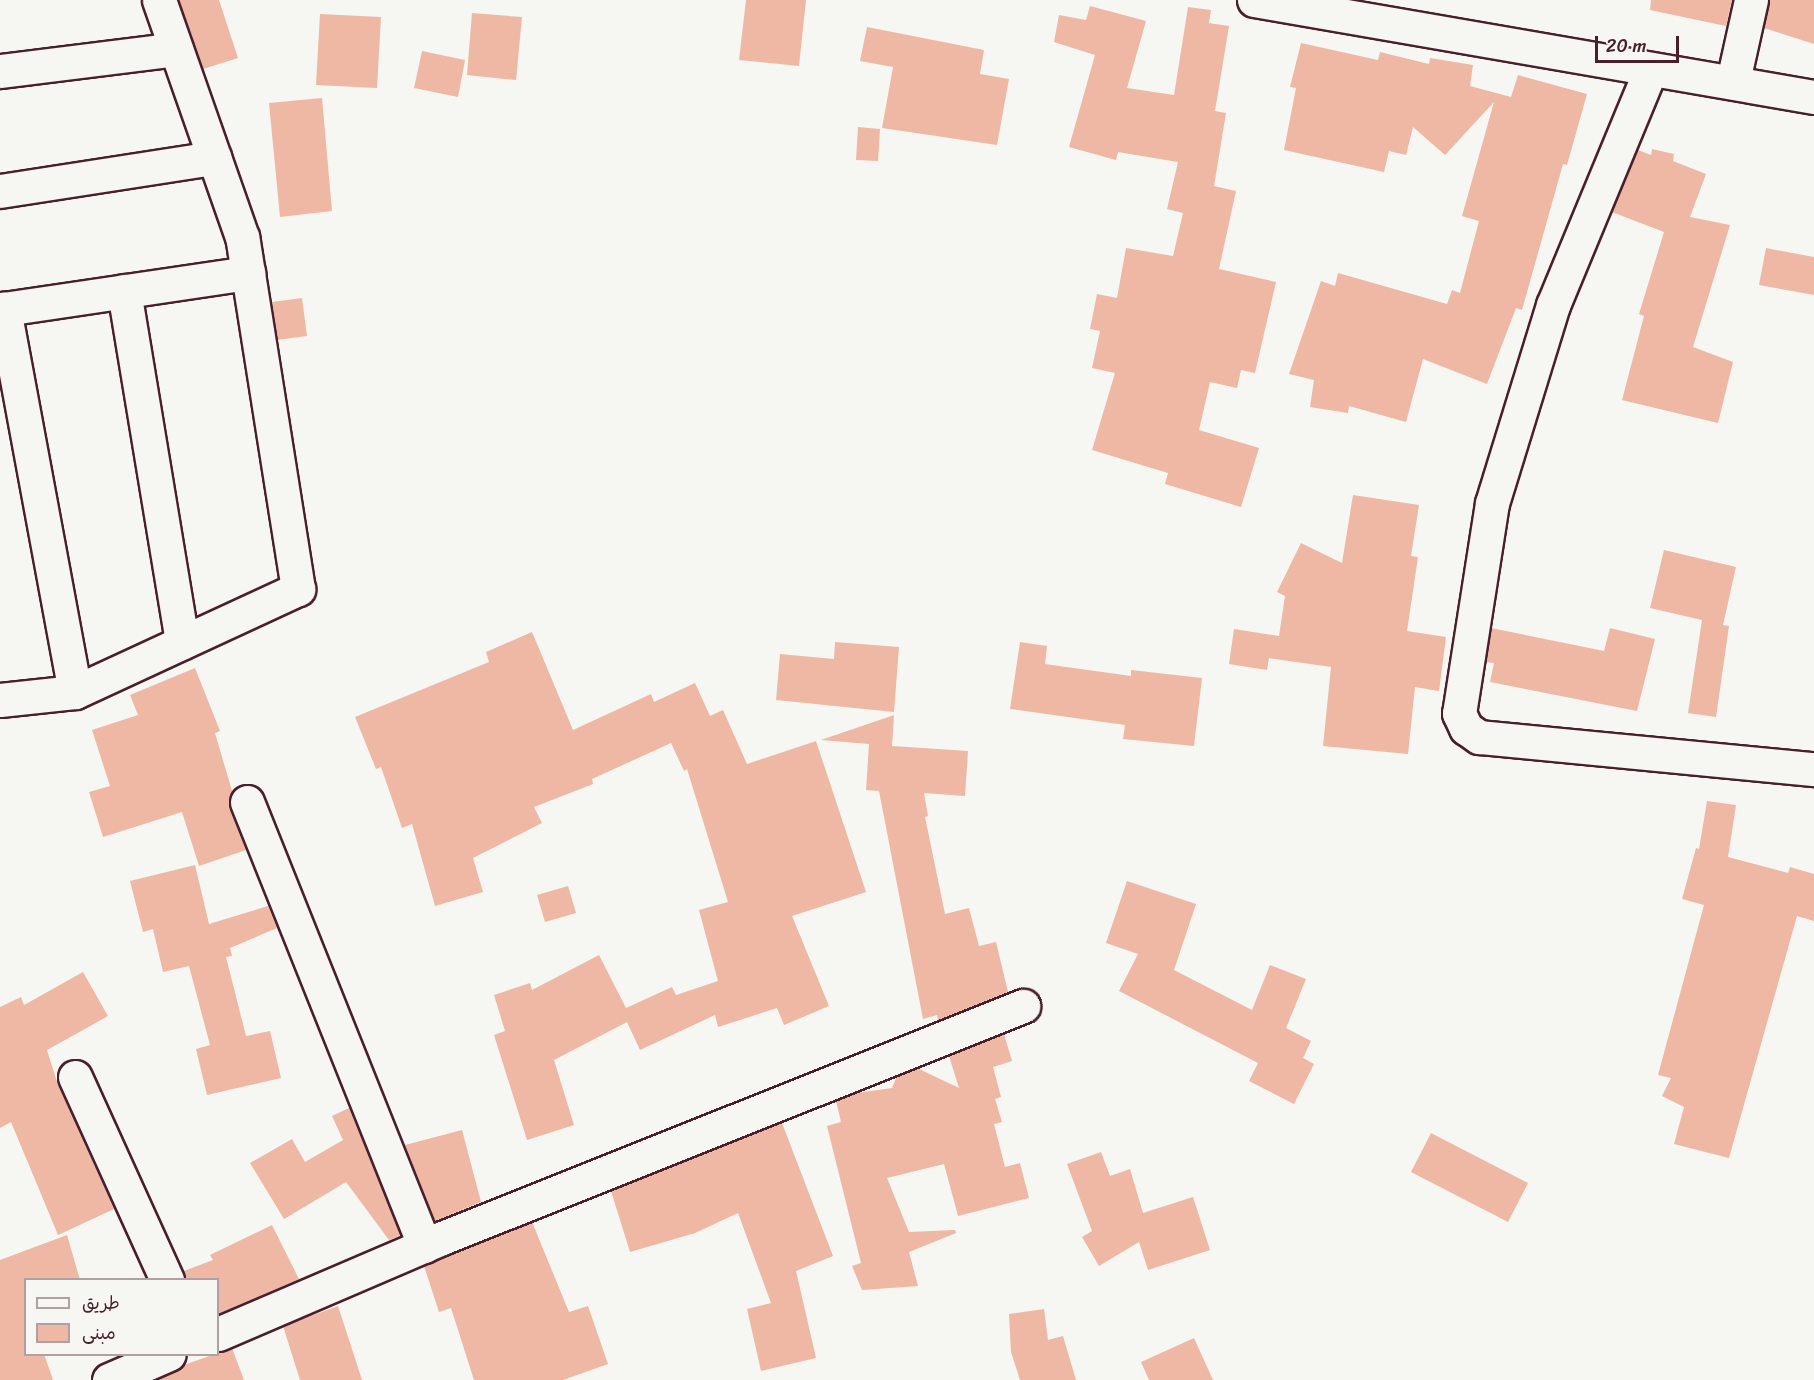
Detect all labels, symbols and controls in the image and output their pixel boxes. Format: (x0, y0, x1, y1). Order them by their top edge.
scale bar (1598, 24, 1682, 62)
text: 20 m (1606, 30, 1646, 62)
legend (24, 1278, 219, 1356)
text: طريق (82, 1287, 120, 1319)
text: مبنى (82, 1317, 116, 1349)

